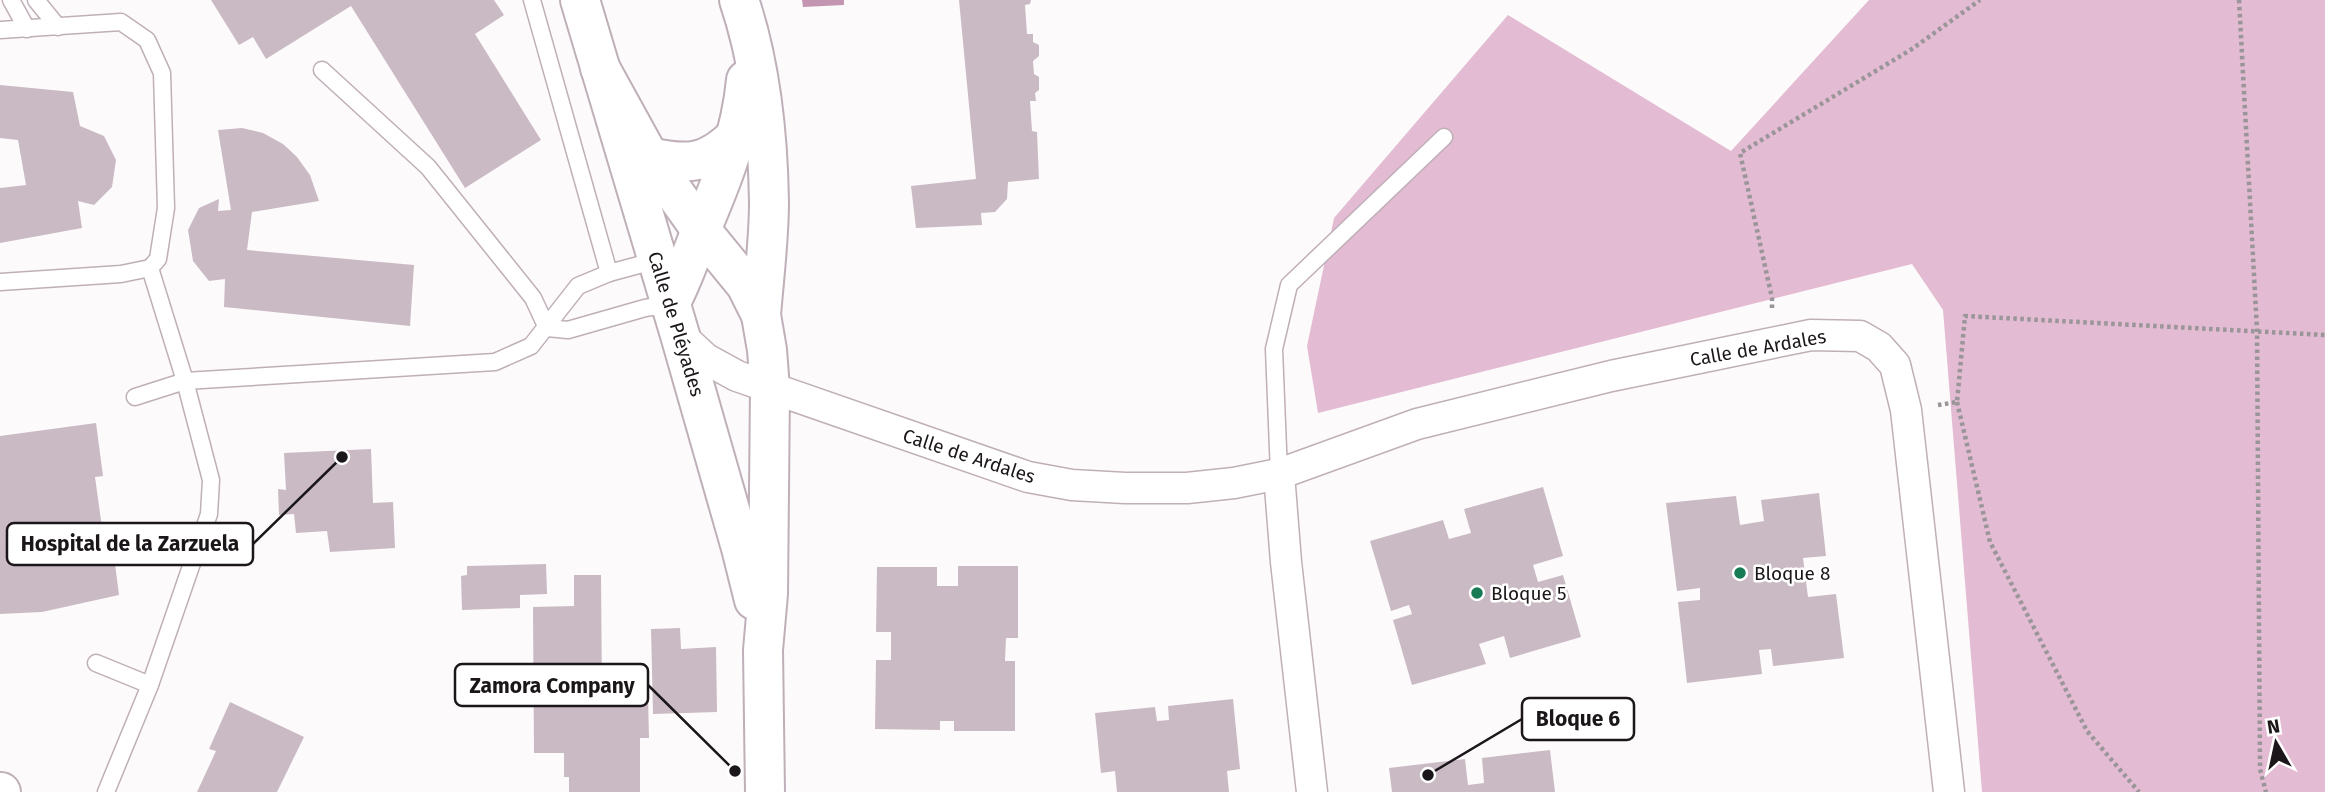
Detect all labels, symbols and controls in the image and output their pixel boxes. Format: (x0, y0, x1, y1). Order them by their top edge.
street label: Calle de Pléyades (643, 249, 709, 399)
street label: Calle de Ardales (1688, 325, 1828, 371)
street label: Calle de Ardales (900, 424, 1038, 488)
callout: Hospital de la Zarzuela (7, 523, 253, 565)
text: Hospital de la Zarzuela (21, 531, 239, 557)
place label: Bloque 8 (1754, 562, 1830, 585)
marker: Bloque 8 (1732, 565, 1748, 581)
place label: Bloque 5 (1491, 582, 1566, 605)
marker: Bloque 5 (1469, 585, 1485, 601)
callout: Zamora Company (455, 664, 648, 706)
text: Zamora Company (469, 673, 635, 699)
callout: Bloque 6 (1522, 698, 1634, 740)
text: Bloque 6 (1536, 706, 1620, 732)
north arrow (2241, 708, 2311, 778)
text: N (2265, 714, 2281, 739)

